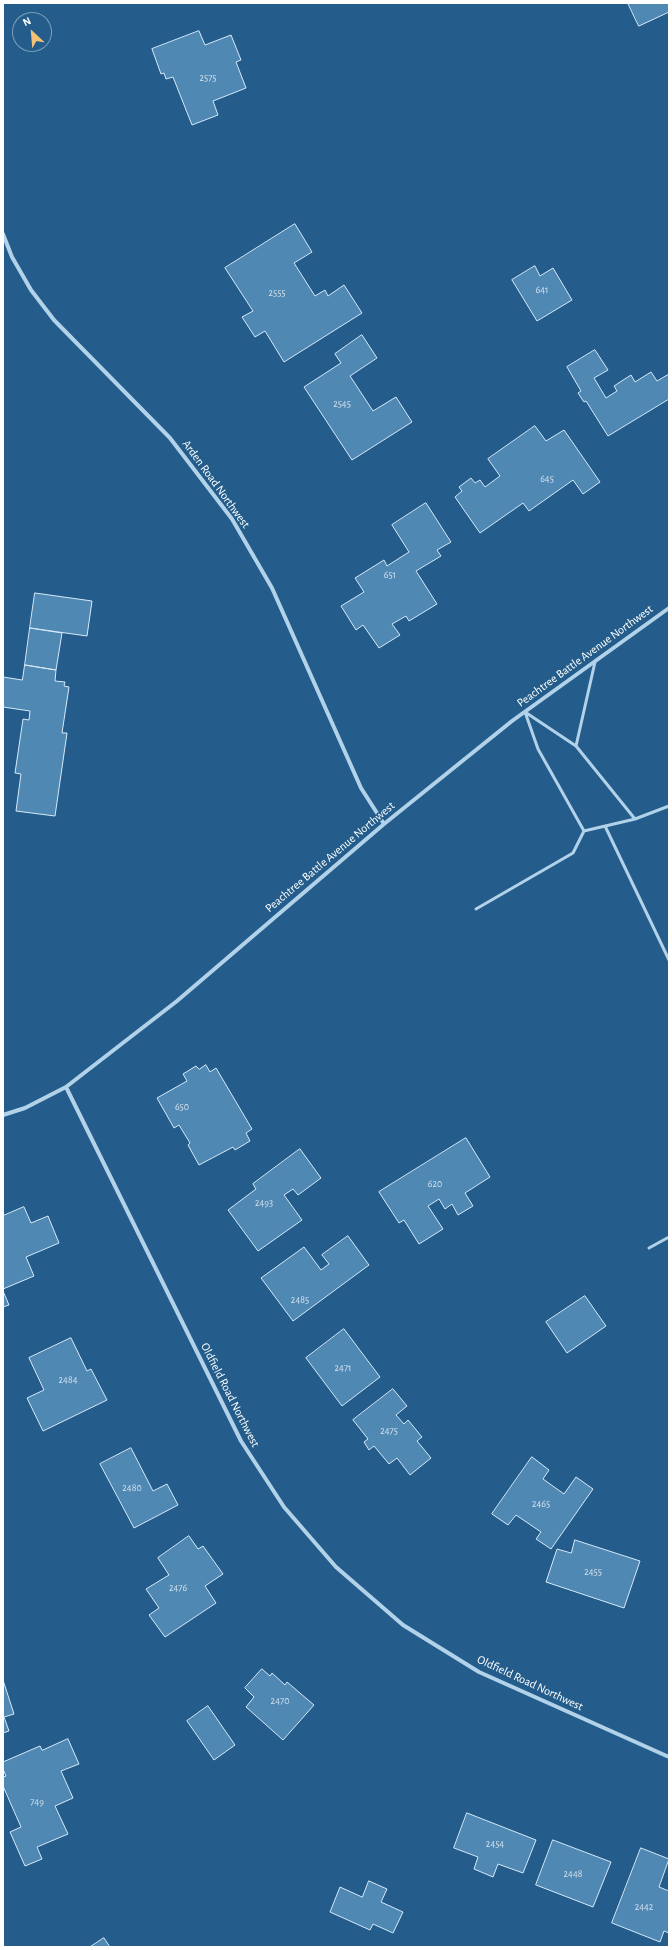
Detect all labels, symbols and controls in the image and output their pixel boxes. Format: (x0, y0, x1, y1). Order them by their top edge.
north arrow (12, 12, 52, 52)
text: N (21, 15, 33, 28)
house number: 2575 (199, 72, 217, 84)
house number: 641 (536, 284, 548, 296)
house number: 2555 (268, 287, 286, 299)
house number: 2545 (333, 398, 351, 410)
street label: Arden Road Northwest (179, 437, 253, 531)
house number: 645 (540, 473, 554, 485)
house number: 651 (384, 569, 396, 581)
street label: Peachtree Battle Avenue Northwest (514, 602, 656, 710)
street label: Peachtree Battle Avenue Northwest (262, 799, 398, 915)
house number: 650 (175, 1101, 189, 1113)
house number: 620 (428, 1178, 442, 1190)
house number: 2493 (255, 1197, 273, 1209)
house number: 2485 (291, 1294, 309, 1306)
street label: Oldfield Road Northwest (197, 1340, 263, 1450)
house number: 2471 (335, 1362, 351, 1374)
house number: 2484 (59, 1374, 77, 1386)
house number: 2475 (380, 1425, 398, 1437)
house number: 2480 (122, 1482, 142, 1494)
house number: 2465 (532, 1498, 550, 1510)
house number: 2455 (584, 1566, 602, 1578)
house number: 2476 (169, 1582, 187, 1594)
street label: Oldfield Road Northwest (475, 1652, 585, 1714)
house number: 2470 (271, 1695, 289, 1707)
house number: 749 (30, 1796, 44, 1808)
house number: 2454 (486, 1838, 504, 1850)
house number: 2448 (564, 1868, 582, 1880)
house number: 2442 (635, 1901, 653, 1913)

